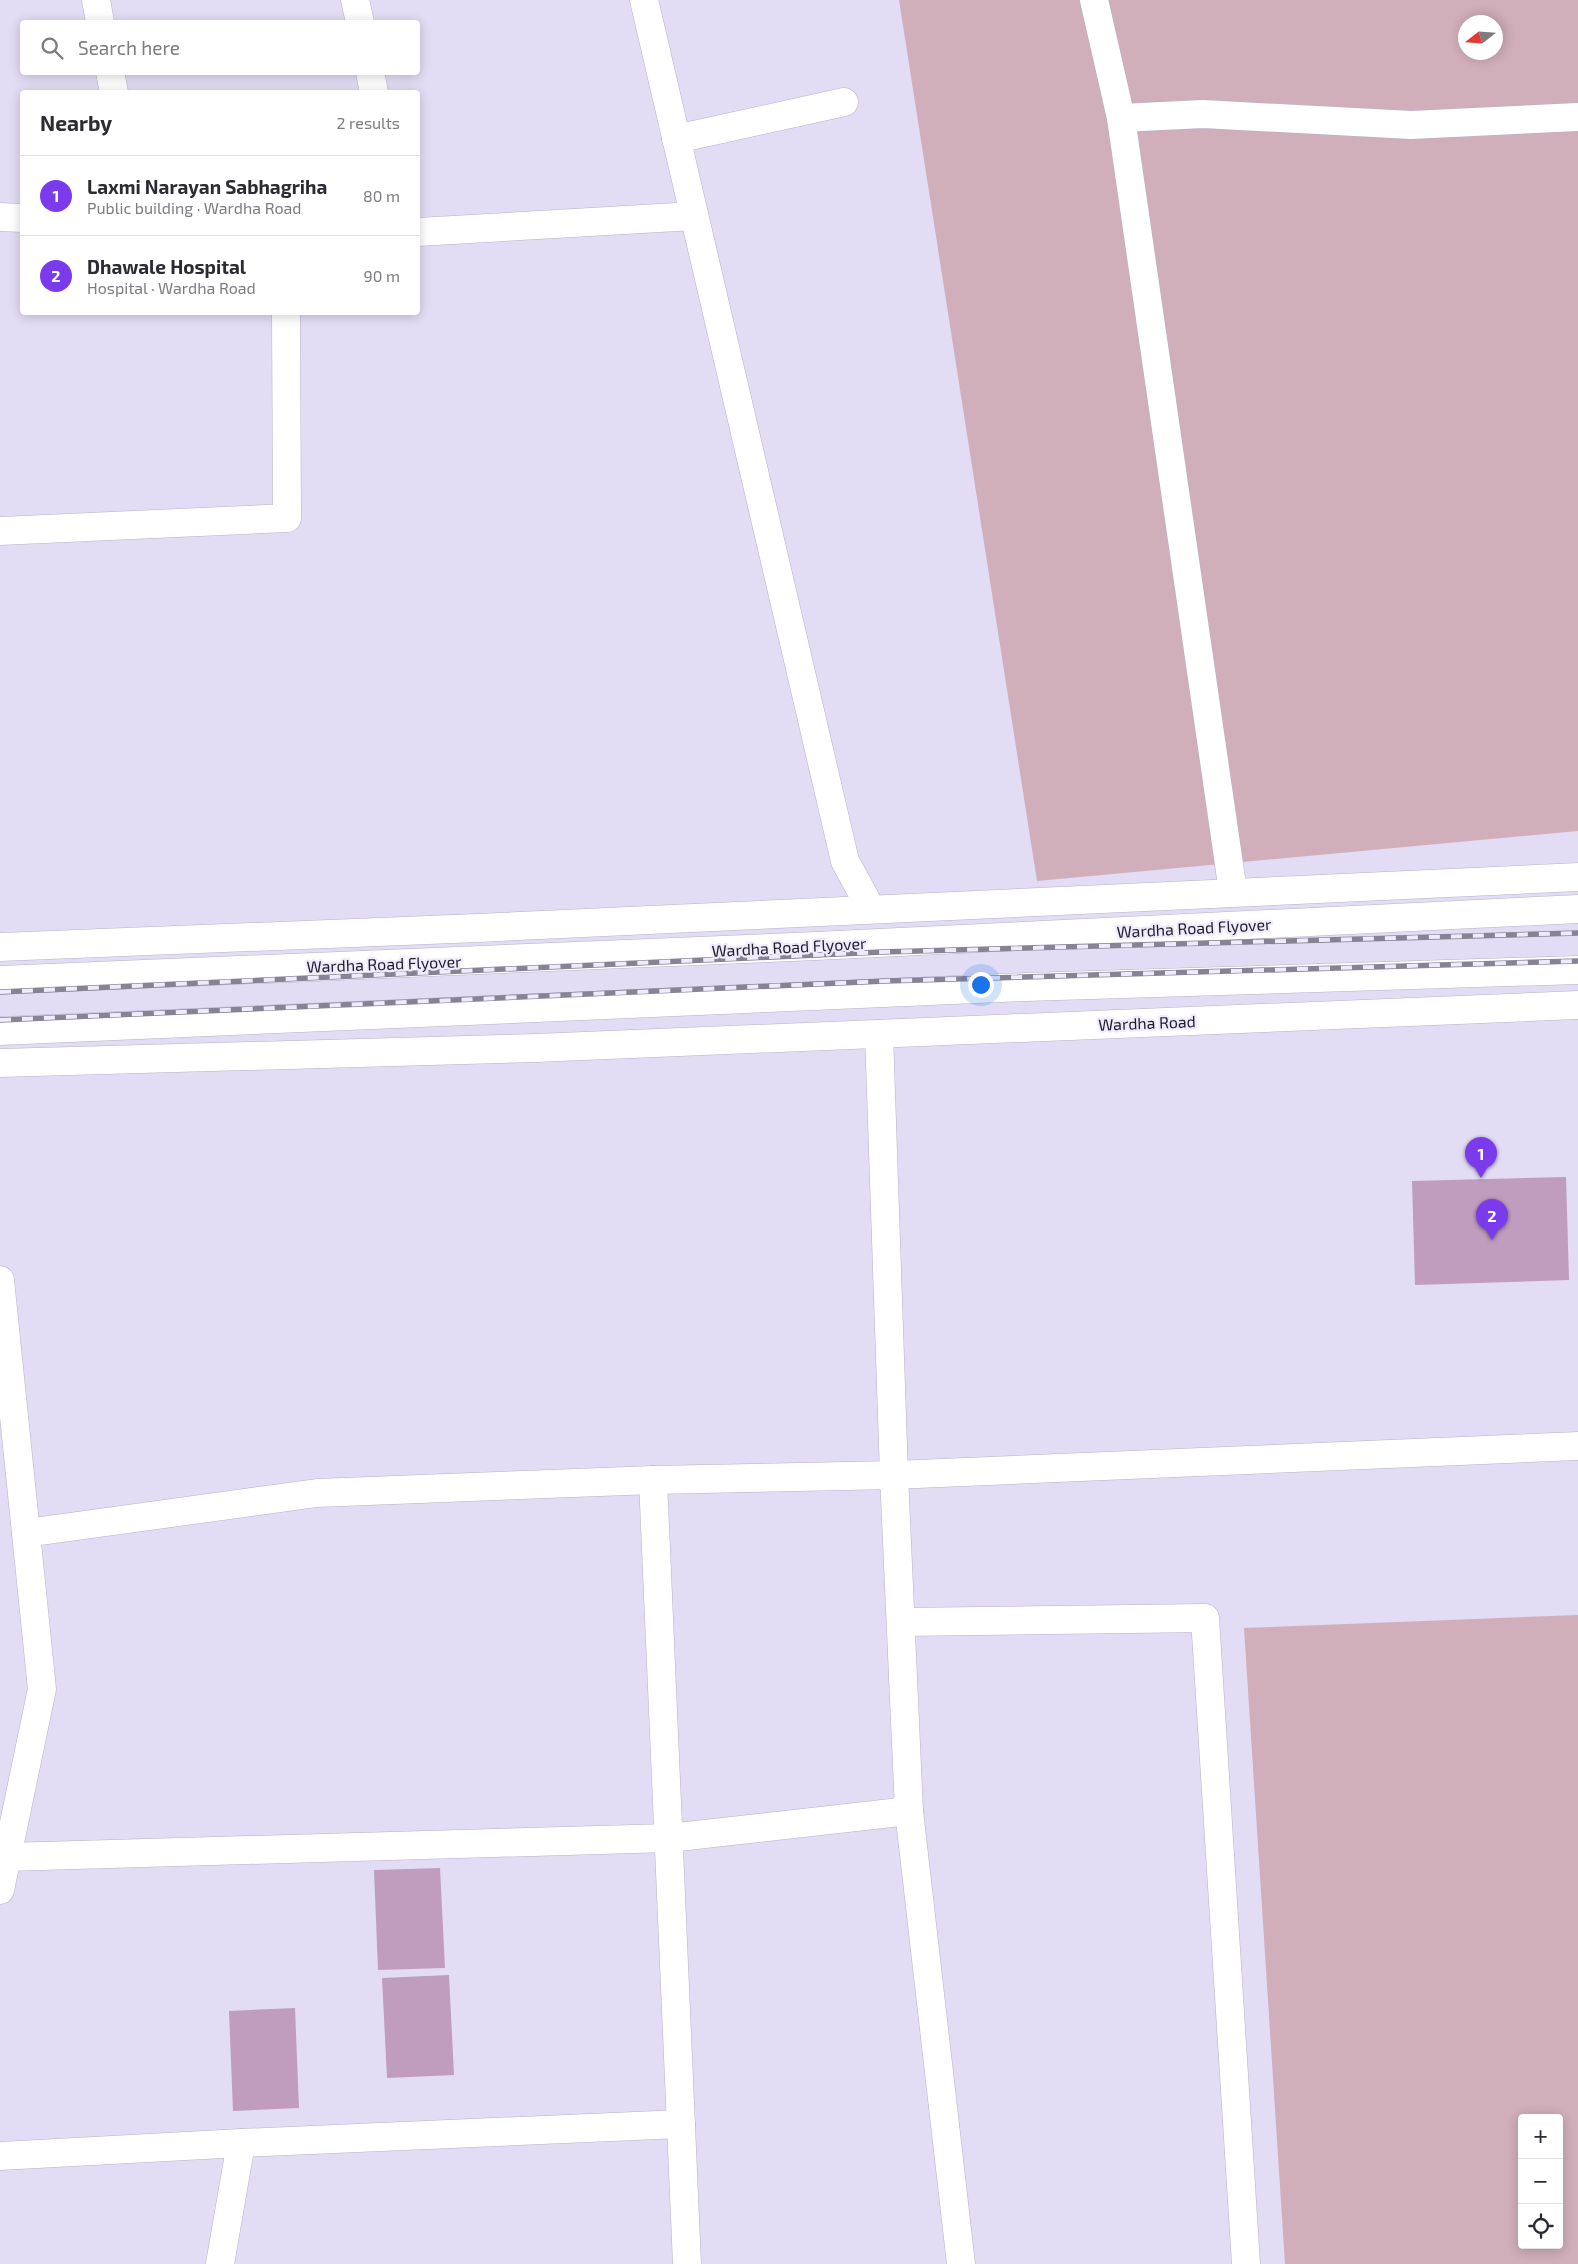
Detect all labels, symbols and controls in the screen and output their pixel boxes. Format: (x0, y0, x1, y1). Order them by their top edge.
north arrow (1458, 15, 1503, 60)
search box (20, 20, 420, 75)
icon: search (38, 34, 66, 62)
text: Search here (78, 36, 180, 59)
text: Nearby (40, 110, 112, 135)
text: 2 results (337, 113, 400, 132)
text: Laxmi Narayan Sabhagriha (87, 175, 327, 198)
text: 1 (53, 186, 59, 205)
text: 80 m (363, 186, 400, 205)
text: Public building · Wardha Road (87, 198, 302, 217)
text: Dhawale Hospital (87, 255, 246, 278)
text: 2 (51, 266, 61, 285)
text: 90 m (364, 266, 400, 285)
text: Hospital · Wardha Road (87, 278, 256, 297)
street label: Wardha Road Flyover (1116, 914, 1272, 941)
street label: Wardha Road Flyover (711, 933, 867, 960)
street label: Wardha Road Flyover (306, 951, 462, 976)
your location (968, 972, 994, 998)
street label: Wardha Road (1098, 1011, 1196, 1034)
pin: 1 (1465, 1137, 1497, 1178)
pin: 2 (1476, 1199, 1508, 1240)
map controls (1518, 2114, 1563, 2249)
button: + (1518, 2114, 1563, 2159)
button: − (1518, 2159, 1563, 2204)
button: locate (1518, 2204, 1563, 2249)

